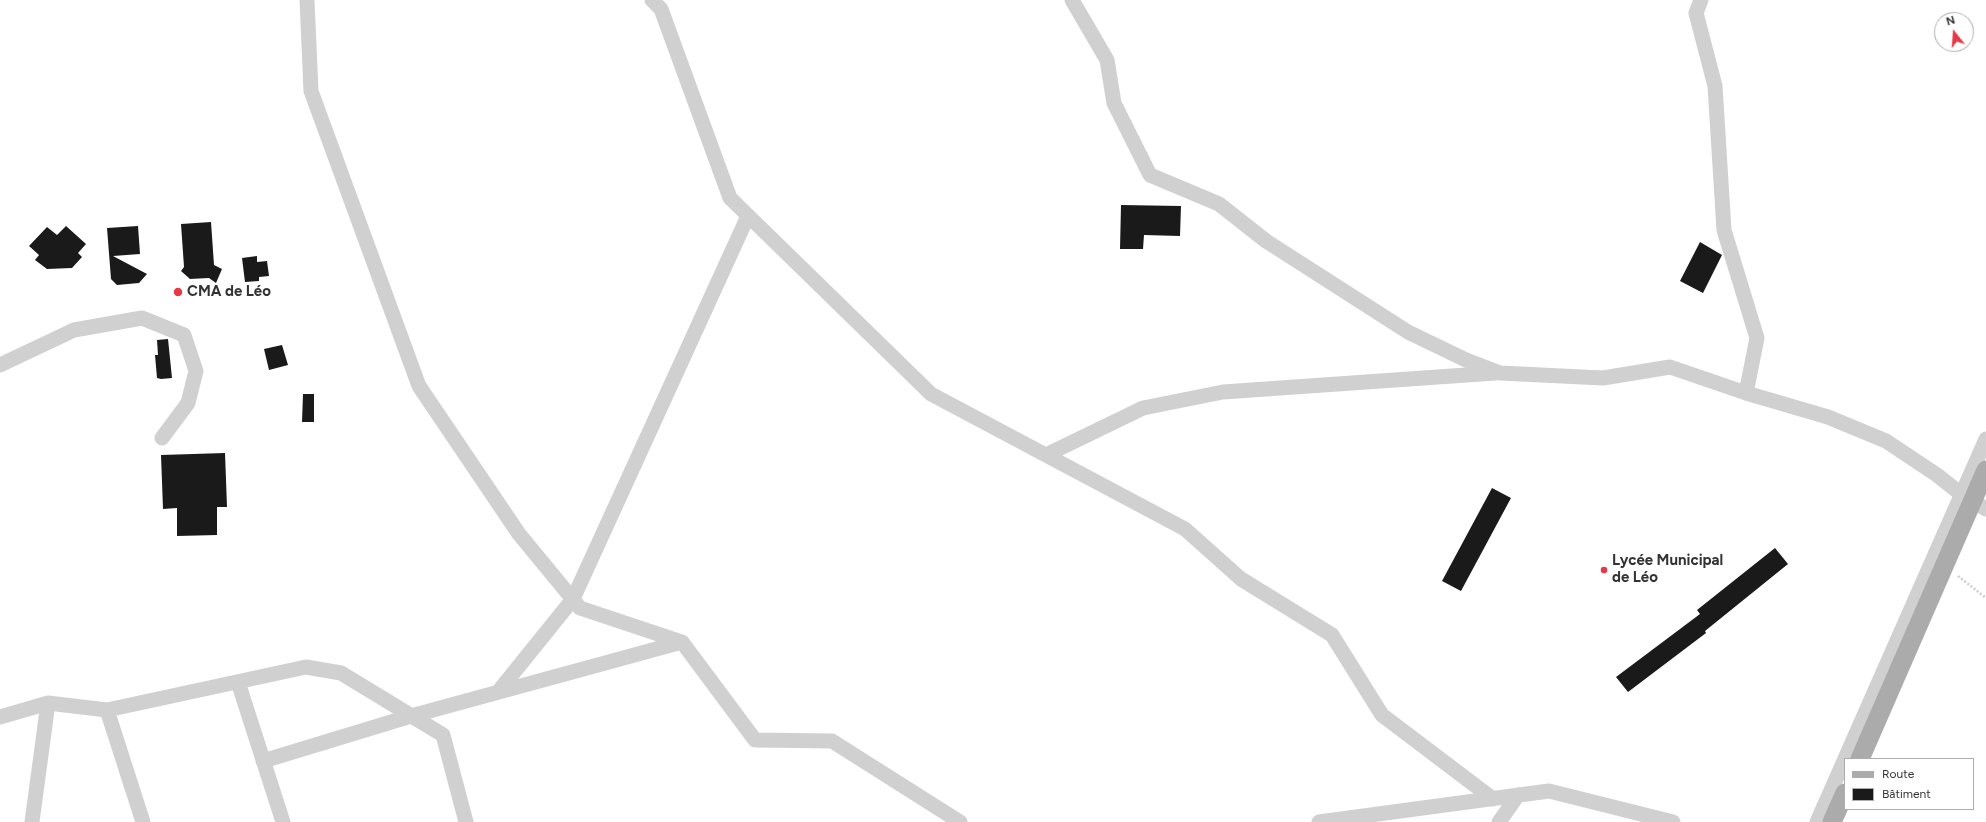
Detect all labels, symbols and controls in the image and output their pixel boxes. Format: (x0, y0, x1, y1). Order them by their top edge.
north arrow (1934, 12, 1974, 52)
text: N (1945, 14, 1957, 28)
place label: CMA de Léo (187, 283, 271, 301)
marker: CMA de Léo (172, 286, 184, 298)
place label: Lycée Municipal de Léo (1612, 552, 1723, 587)
marker: Lycée Municipal de Léo (1599, 565, 1609, 575)
legend (1844, 758, 1974, 810)
text: Route (1882, 767, 1914, 781)
text: Bâtiment (1882, 787, 1931, 801)

